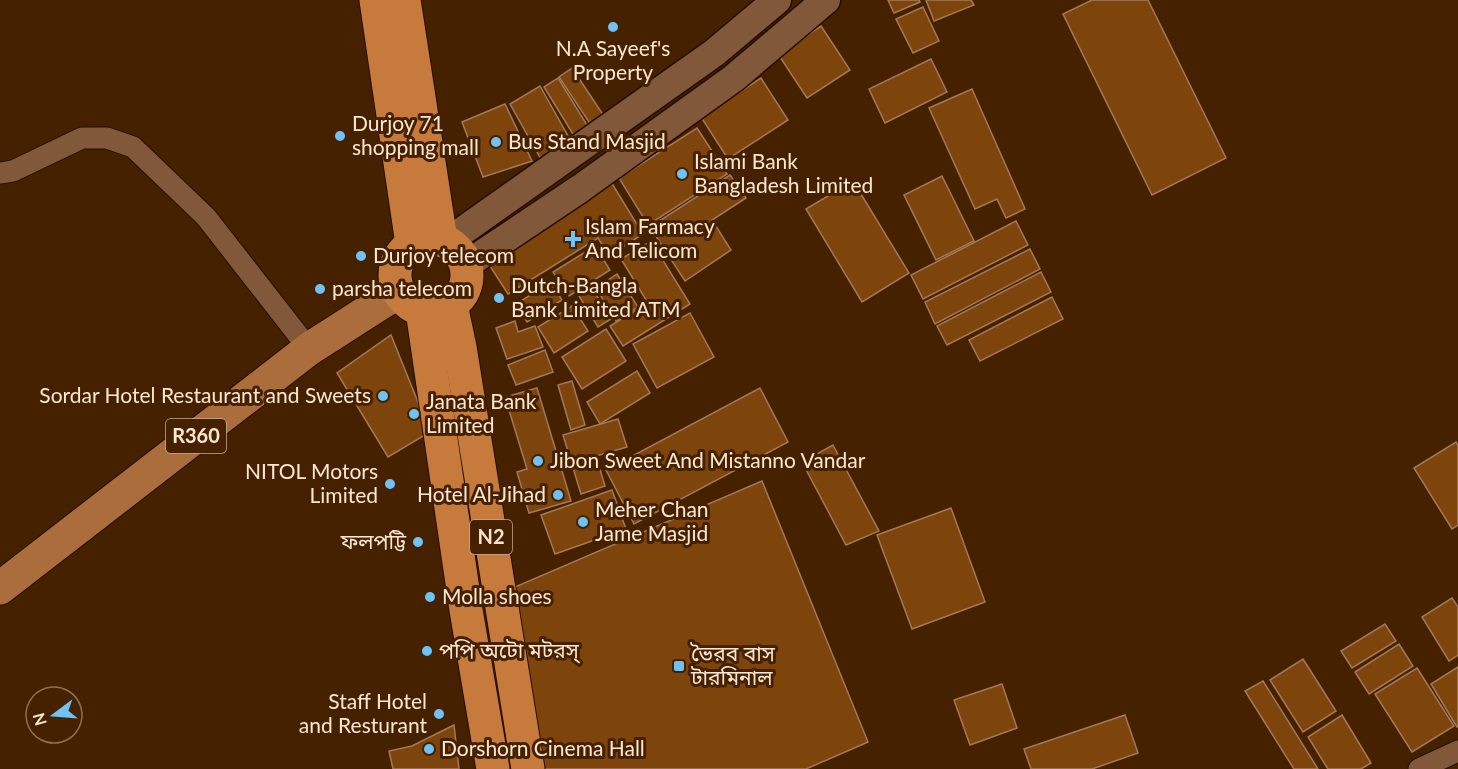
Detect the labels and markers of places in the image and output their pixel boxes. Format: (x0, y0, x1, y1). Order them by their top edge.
marker: N.A Sayeef's Property (606, 20, 620, 34)
place label: N.A Sayeef's Property (556, 35, 670, 84)
place label: Durjoy 71 shopping mall (352, 110, 479, 159)
place label: Bus Stand Masjid (508, 128, 666, 153)
marker: Durjoy 71 shopping mall (333, 129, 347, 143)
marker: Bus Stand Masjid (489, 135, 503, 149)
place label: Islami Bank Bangladesh Limited (694, 148, 873, 197)
marker: Islami Bank Bangladesh Limited (675, 167, 689, 181)
place label: Islam Farmacy And Telicom (585, 213, 715, 262)
marker: Islam Farmacy And Telicom (566, 232, 580, 246)
place label: Durjoy telecom (373, 242, 514, 267)
marker: Durjoy telecom (354, 249, 368, 263)
place label: Dutch-Bangla Bank Limited ATM (511, 272, 680, 321)
place label: parsha telecom (332, 275, 472, 300)
marker: parsha telecom (313, 282, 327, 296)
marker: Dutch-Bangla Bank Limited ATM (492, 291, 506, 305)
place label: Sordar Hotel Restaurant and Sweets (39, 382, 371, 407)
place label: Janata Bank Limited (426, 388, 537, 437)
marker: Sordar Hotel Restaurant and Sweets (376, 389, 390, 403)
marker: Janata Bank Limited (407, 407, 421, 421)
place label: Jibon Sweet And Mistanno Vandar (550, 447, 866, 472)
marker: Jibon Sweet And Mistanno Vandar (531, 454, 545, 468)
place label: NITOL Motors Limited (245, 458, 378, 507)
marker: NITOL Motors Limited (383, 477, 397, 491)
place label: Hotel Al-Jihad (417, 481, 546, 506)
marker: Hotel Al-Jihad (551, 488, 565, 502)
place label: Meher Chan Jame Masjid (595, 496, 709, 545)
marker: Meher Chan Jame Masjid (576, 515, 590, 529)
place label: ফলপট্টি (340, 528, 407, 553)
marker: ফলপট্টি (411, 535, 425, 549)
place label: Molla shoes (442, 583, 552, 608)
marker: Molla shoes (423, 590, 437, 604)
place label: পপি অটো মটরস্ (439, 637, 580, 664)
place label: ভৈরব বাস টারমিনাল (690, 640, 776, 689)
marker: পপি অটো মটরস্ (420, 644, 434, 658)
marker: ভৈরব বাস টারমিনাল (672, 659, 686, 673)
place label: Staff Hotel and Resturant (299, 688, 427, 737)
marker: Staff Hotel and Resturant (432, 707, 446, 721)
place label: Dorshorn Cinema Hall (441, 735, 645, 760)
marker: Dorshorn Cinema Hall (422, 742, 436, 756)

